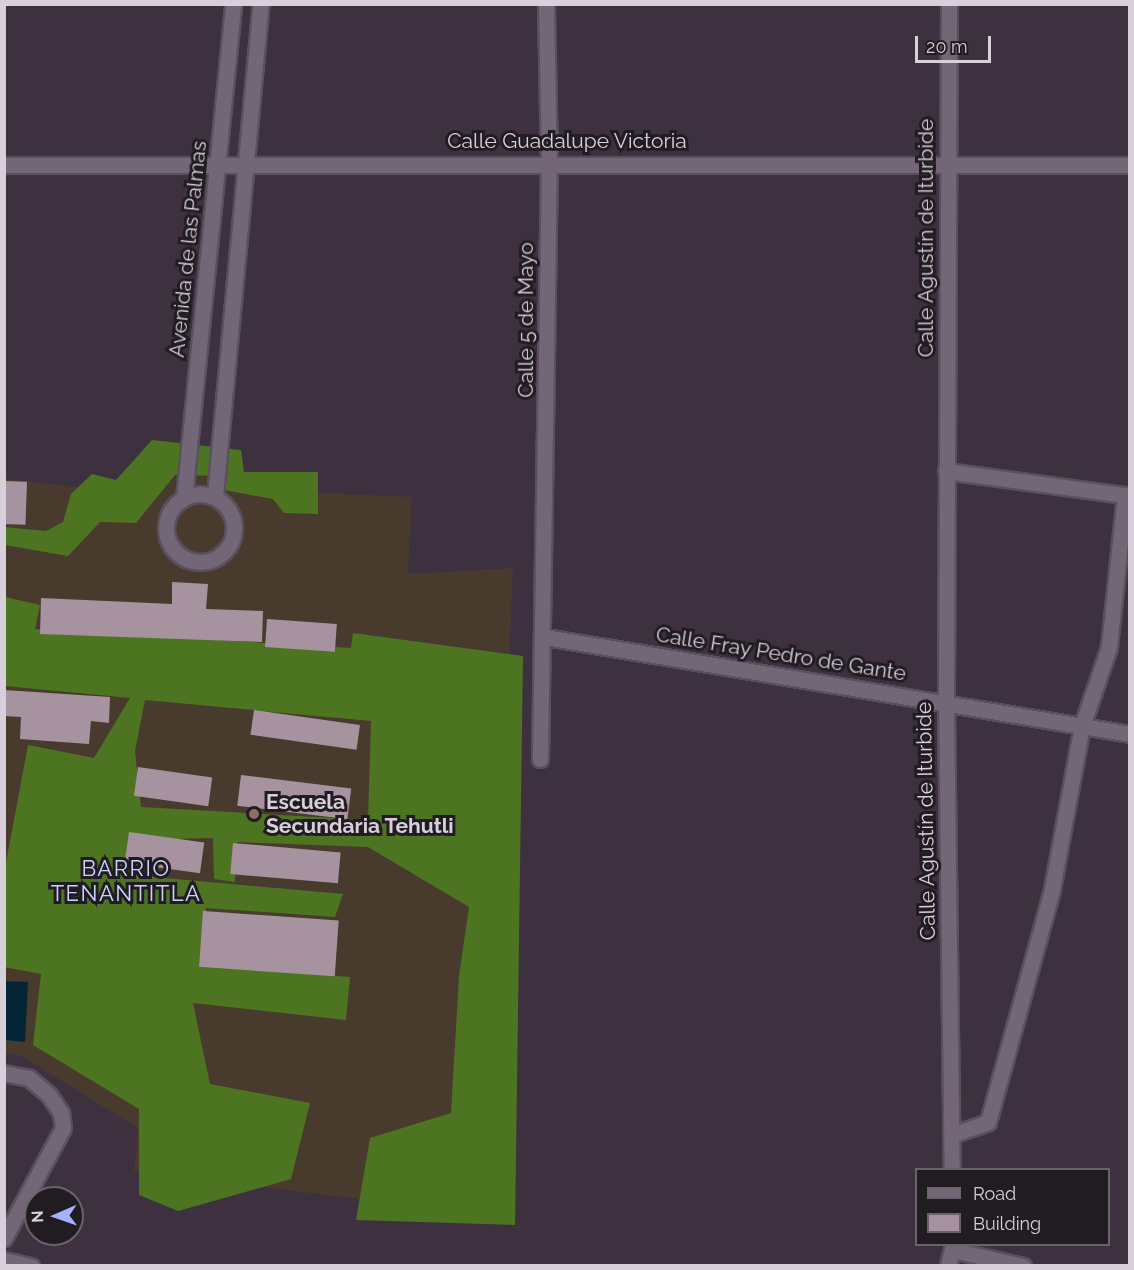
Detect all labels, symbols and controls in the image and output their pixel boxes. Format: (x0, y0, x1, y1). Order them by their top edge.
scale bar (918, 24, 994, 62)
text: 20 m (926, 36, 968, 57)
street label: Calle Agustín de Iturbide (913, 118, 939, 358)
street label: Calle Guadalupe Victoria (447, 128, 687, 154)
street label: Avenida de las Palmas (164, 139, 212, 359)
street label: Calle 5 de Mayo (513, 242, 539, 398)
street label: Calle Fray Pedro de Gante (654, 622, 908, 686)
street label: Calle Agustín de Iturbide (911, 701, 941, 941)
place label: Escuela Secundaria Tehutli (266, 789, 454, 839)
marker: Escuela Secundaria Tehutli (247, 807, 261, 821)
district label: BARRIO TENANTITLA (51, 855, 201, 906)
legend (915, 1168, 1110, 1246)
text: Road (973, 1183, 1016, 1204)
north arrow (24, 1186, 84, 1246)
text: N (28, 1210, 47, 1223)
text: Building (973, 1213, 1041, 1234)

